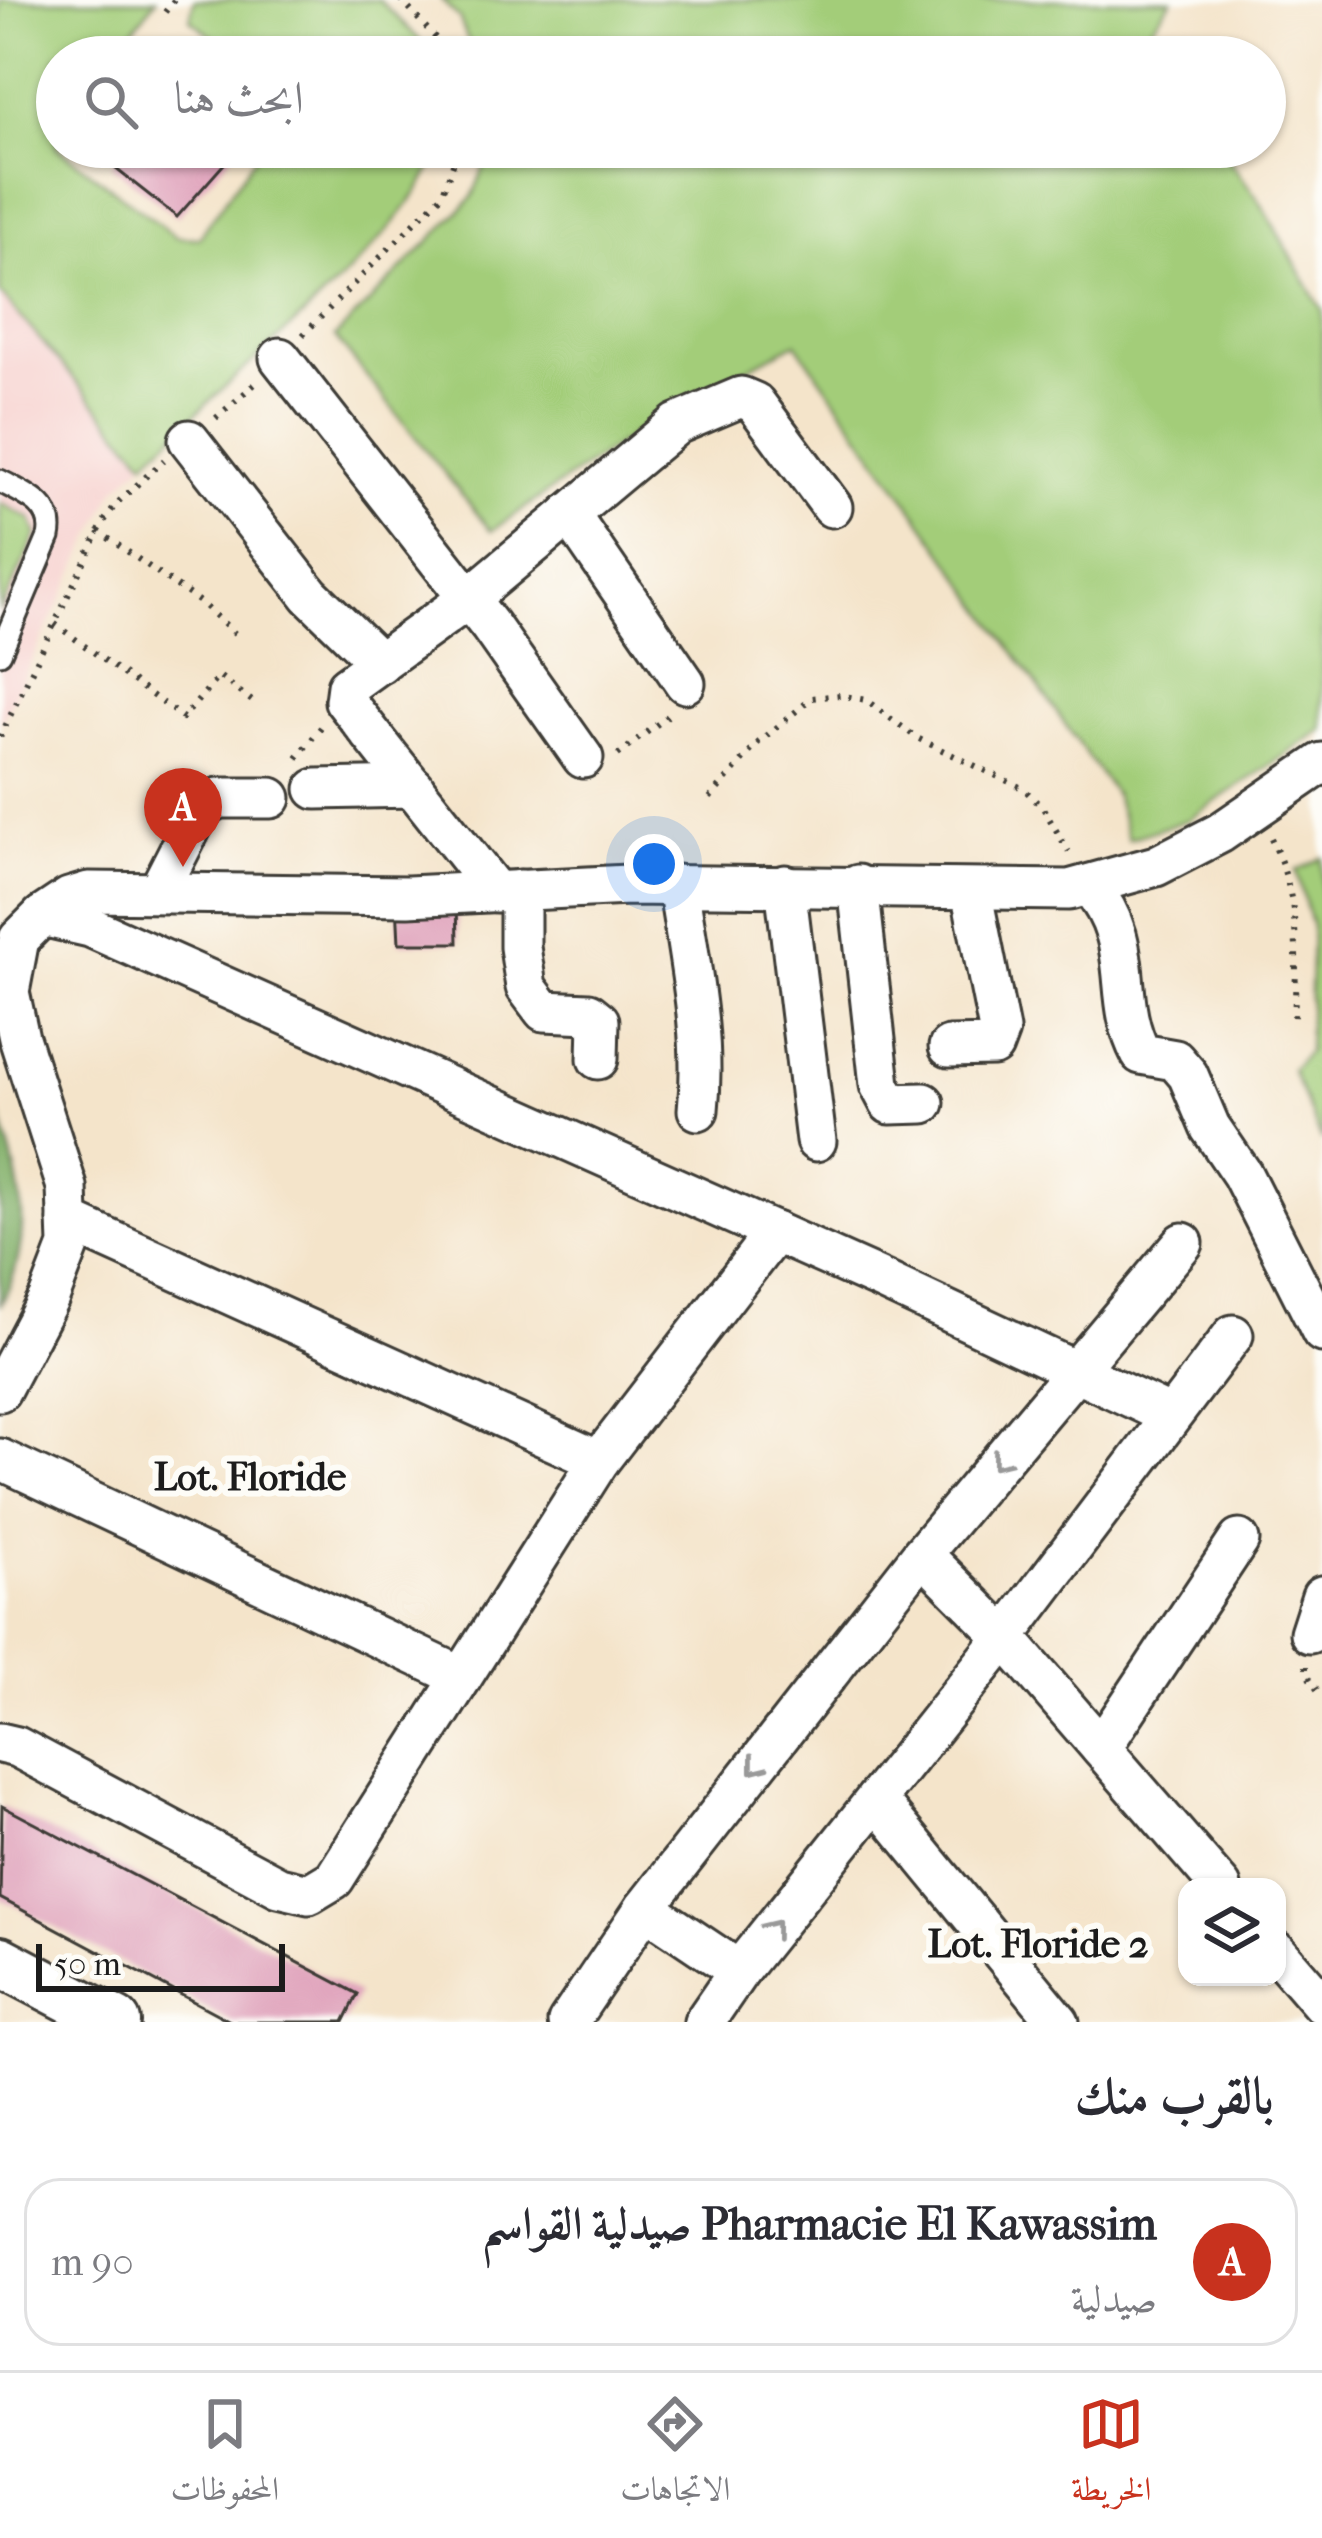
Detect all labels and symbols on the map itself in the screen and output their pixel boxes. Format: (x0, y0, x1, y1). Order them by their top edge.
pin: A (144, 768, 222, 867)
your location (624, 834, 684, 894)
one-way arrow (992, 1447, 1013, 1469)
district label: Lot. Floride (154, 1454, 346, 1500)
one-way arrow (749, 1752, 770, 1774)
one-way arrow (759, 1919, 780, 1941)
district label: Lot. Floride 2 (927, 1921, 1149, 1967)
scale bar (36, 1938, 285, 1991)

